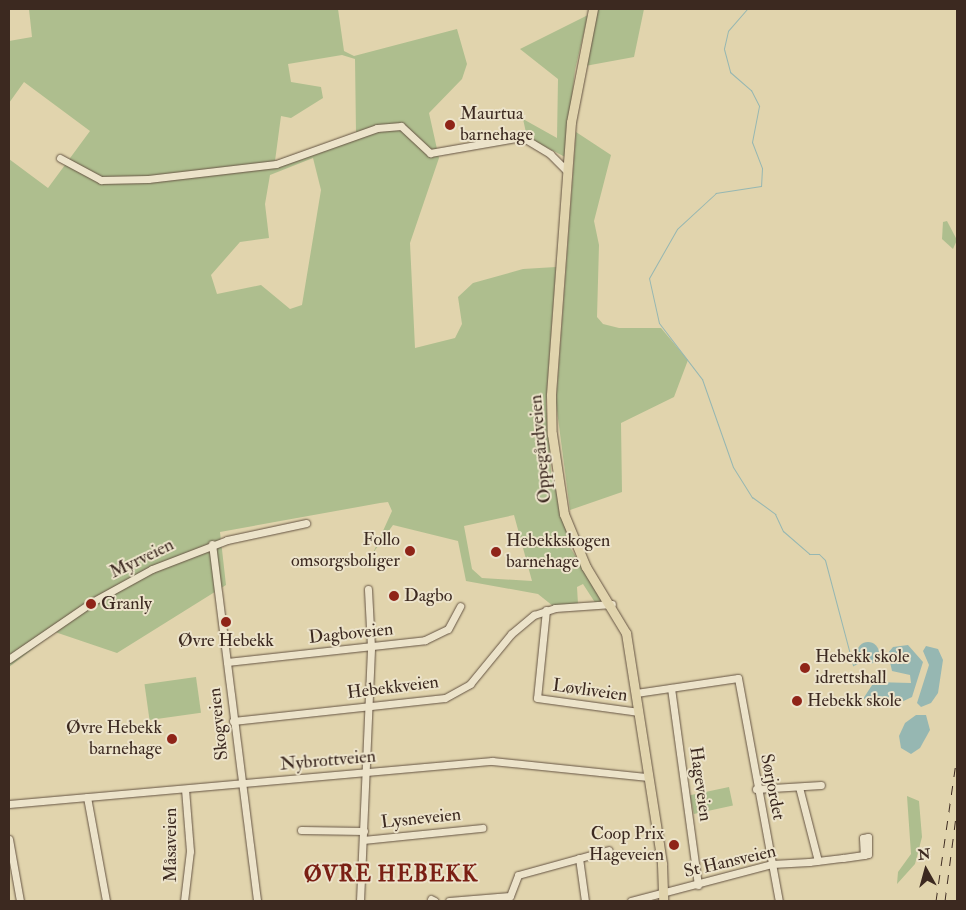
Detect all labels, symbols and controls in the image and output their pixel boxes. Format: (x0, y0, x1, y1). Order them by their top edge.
place label: Maurtua barnehage (460, 104, 533, 146)
marker: Maurtua barnehage (444, 119, 456, 131)
street label: Oppegårdveien (526, 394, 556, 504)
place label: Follo omsorgsboliger (291, 530, 400, 572)
place label: Hebekkskogen barnehage (506, 531, 610, 574)
street label: Myrveien (106, 534, 178, 584)
marker: Follo omsorgsboliger (404, 545, 416, 557)
marker: Hebekkskogen barnehage (490, 546, 502, 558)
place label: Dagbo (404, 585, 452, 607)
marker: Dagbo (388, 590, 400, 602)
place label: Granly (101, 593, 152, 615)
marker: Granly (85, 598, 97, 610)
marker: Øvre Hebekk (220, 616, 232, 628)
street label: Dagboveien (308, 619, 394, 649)
place label: Øvre Hebekk (178, 630, 274, 652)
place label: Hebekk skole idrettshall (815, 647, 909, 690)
marker: Hebekk skole idrettshall (799, 662, 811, 674)
street label: Hebekkveien (346, 672, 440, 704)
street label: Løvliveien (551, 675, 629, 707)
street label: Skogveien (204, 687, 234, 761)
place label: Hebekk skole (807, 690, 901, 712)
marker: Hebekk skole (791, 695, 803, 707)
place label: Øvre Hebekk barnehage (66, 718, 162, 761)
marker: Øvre Hebekk barnehage (166, 733, 178, 745)
street label: Hageveien (684, 745, 716, 823)
street label: Nybrottveien (279, 746, 377, 776)
street label: Sørjordet (755, 752, 789, 822)
street label: Lysneveien (380, 804, 462, 834)
street label: Måsaveien (160, 808, 182, 882)
place label: Coop Prix Hageveien (589, 824, 664, 866)
marker: Coop Prix Hageveien (668, 839, 680, 851)
street label: St Hansveien (682, 841, 778, 883)
north arrow (901, 845, 951, 895)
text: N (917, 845, 931, 864)
district label: ØVRE HEBEKK (302, 862, 480, 888)

